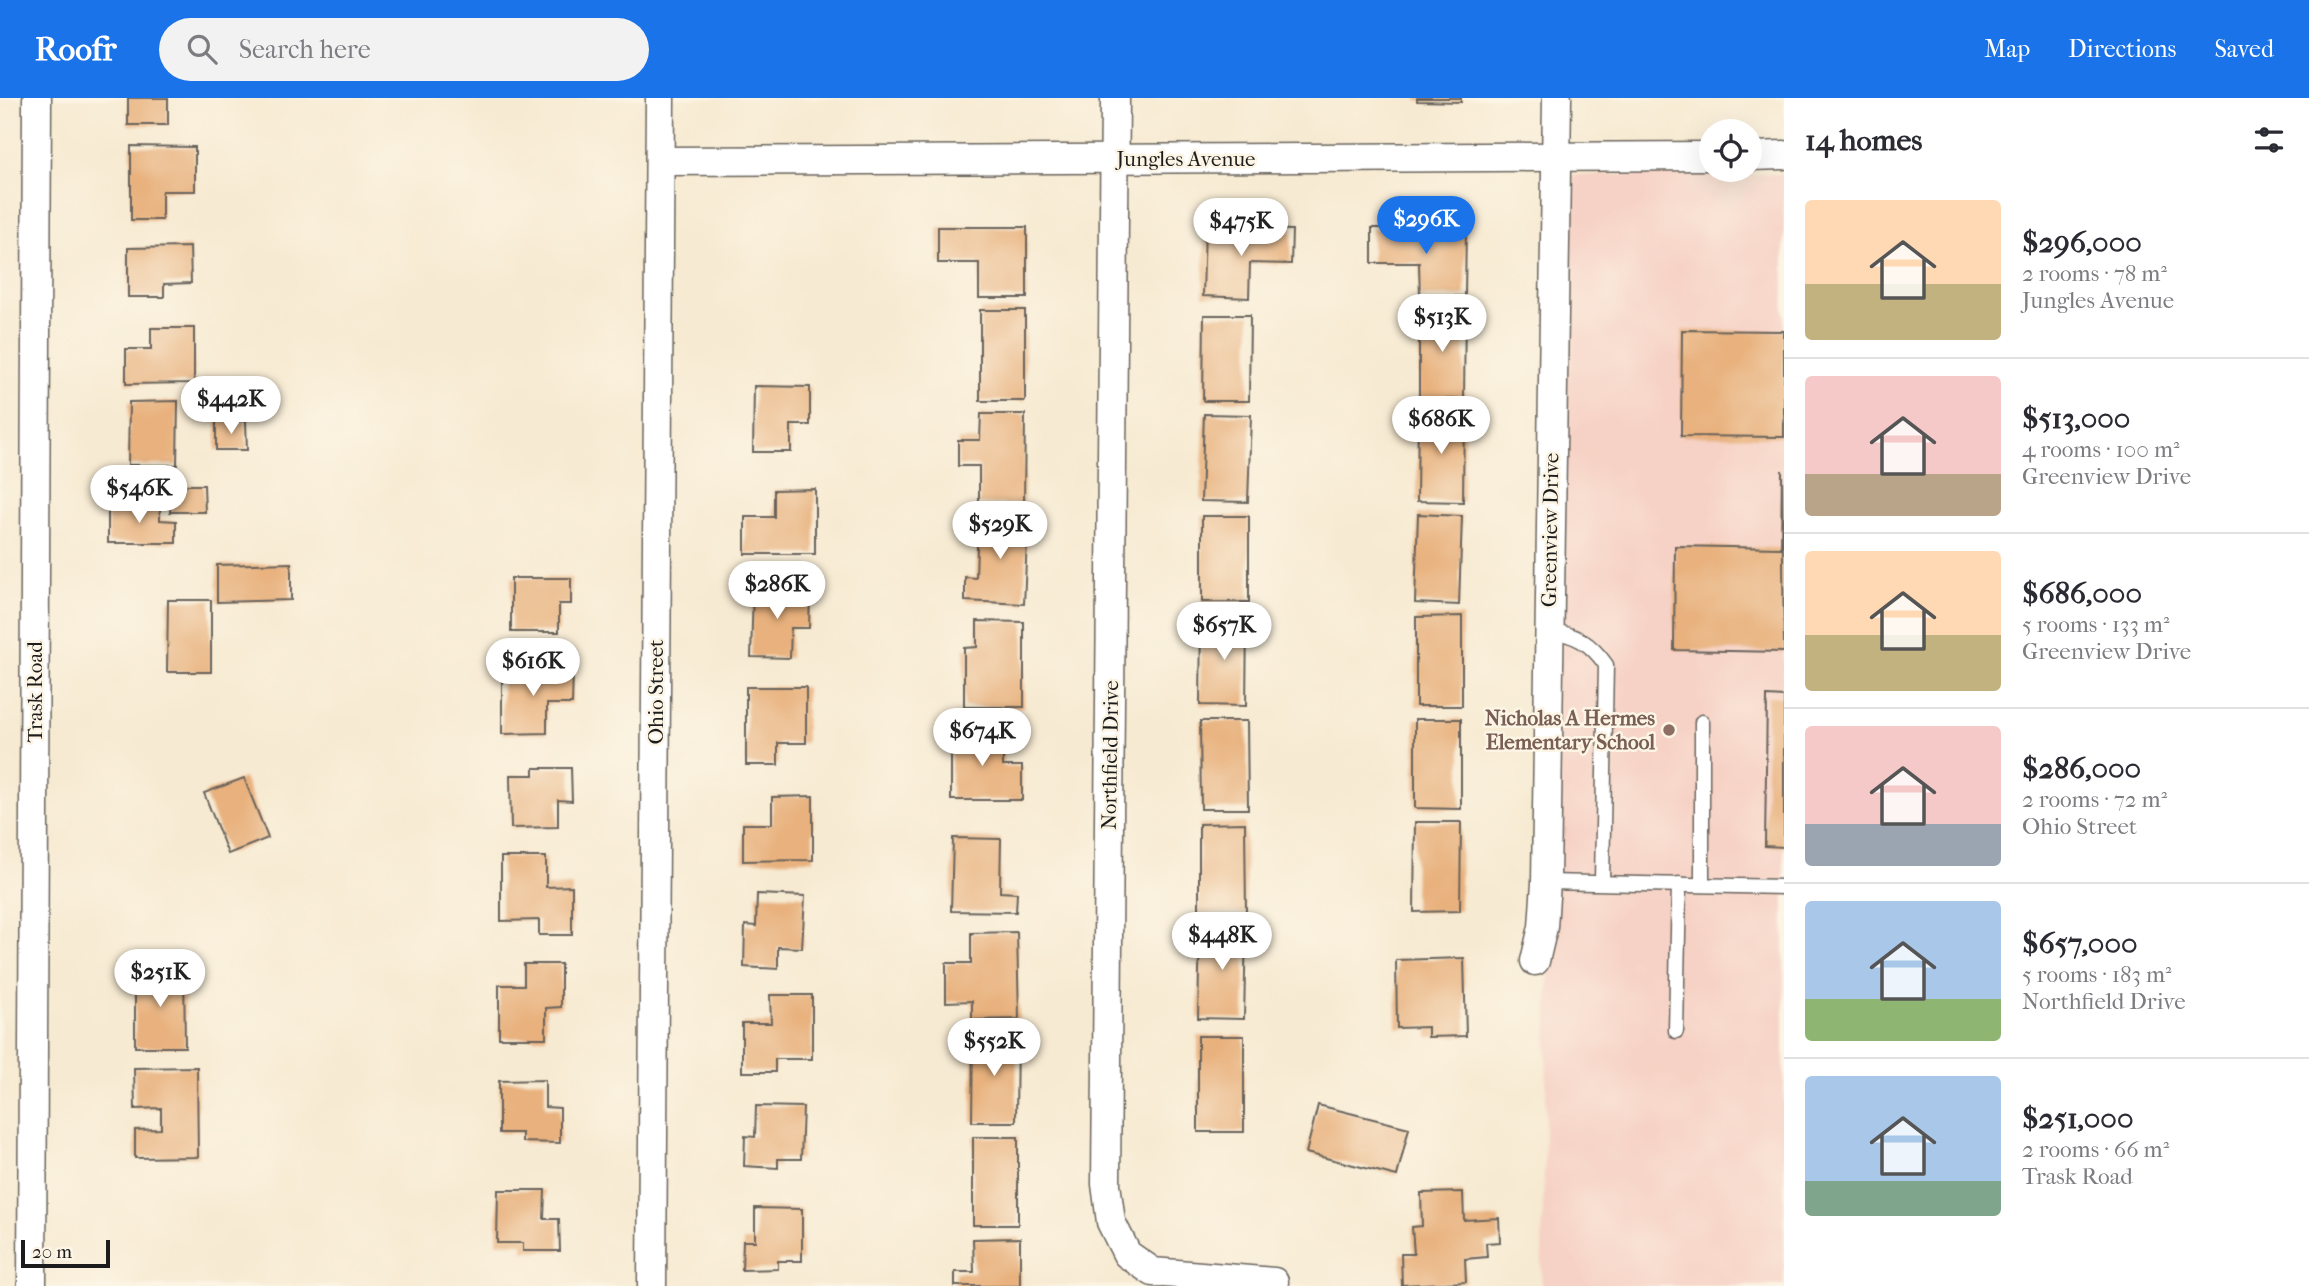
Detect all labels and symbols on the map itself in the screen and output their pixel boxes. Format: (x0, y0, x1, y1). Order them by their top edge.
street label: Jungles Avenue (1115, 147, 1255, 171)
pin: $296K (1377, 197, 1475, 256)
pin: $475K (1192, 198, 1290, 258)
pin: $513K (1393, 294, 1491, 354)
pin: $442K (182, 376, 280, 436)
pin: $686K (1392, 396, 1490, 456)
street label: Greenview Drive (1537, 453, 1563, 607)
pin: $546K (90, 466, 188, 525)
pin: $529K (951, 502, 1049, 561)
pin: $286K (728, 561, 826, 621)
pin: $657K (1175, 602, 1273, 662)
pin: $616K (484, 638, 582, 698)
street label: Ohio Street (644, 639, 668, 745)
street label: Trask Road (23, 641, 47, 743)
street label: Northfield Drive (1097, 680, 1123, 830)
place label: Nicholas A Hermes Elementary School (1485, 706, 1655, 754)
pin: $674K (933, 708, 1031, 768)
marker: Nicholas A Hermes Elementary School (1661, 722, 1677, 738)
pin: $448K (1173, 912, 1271, 972)
pin: $251K (111, 950, 209, 1009)
pin: $552K (945, 1018, 1043, 1078)
scale bar (21, 1237, 110, 1269)

